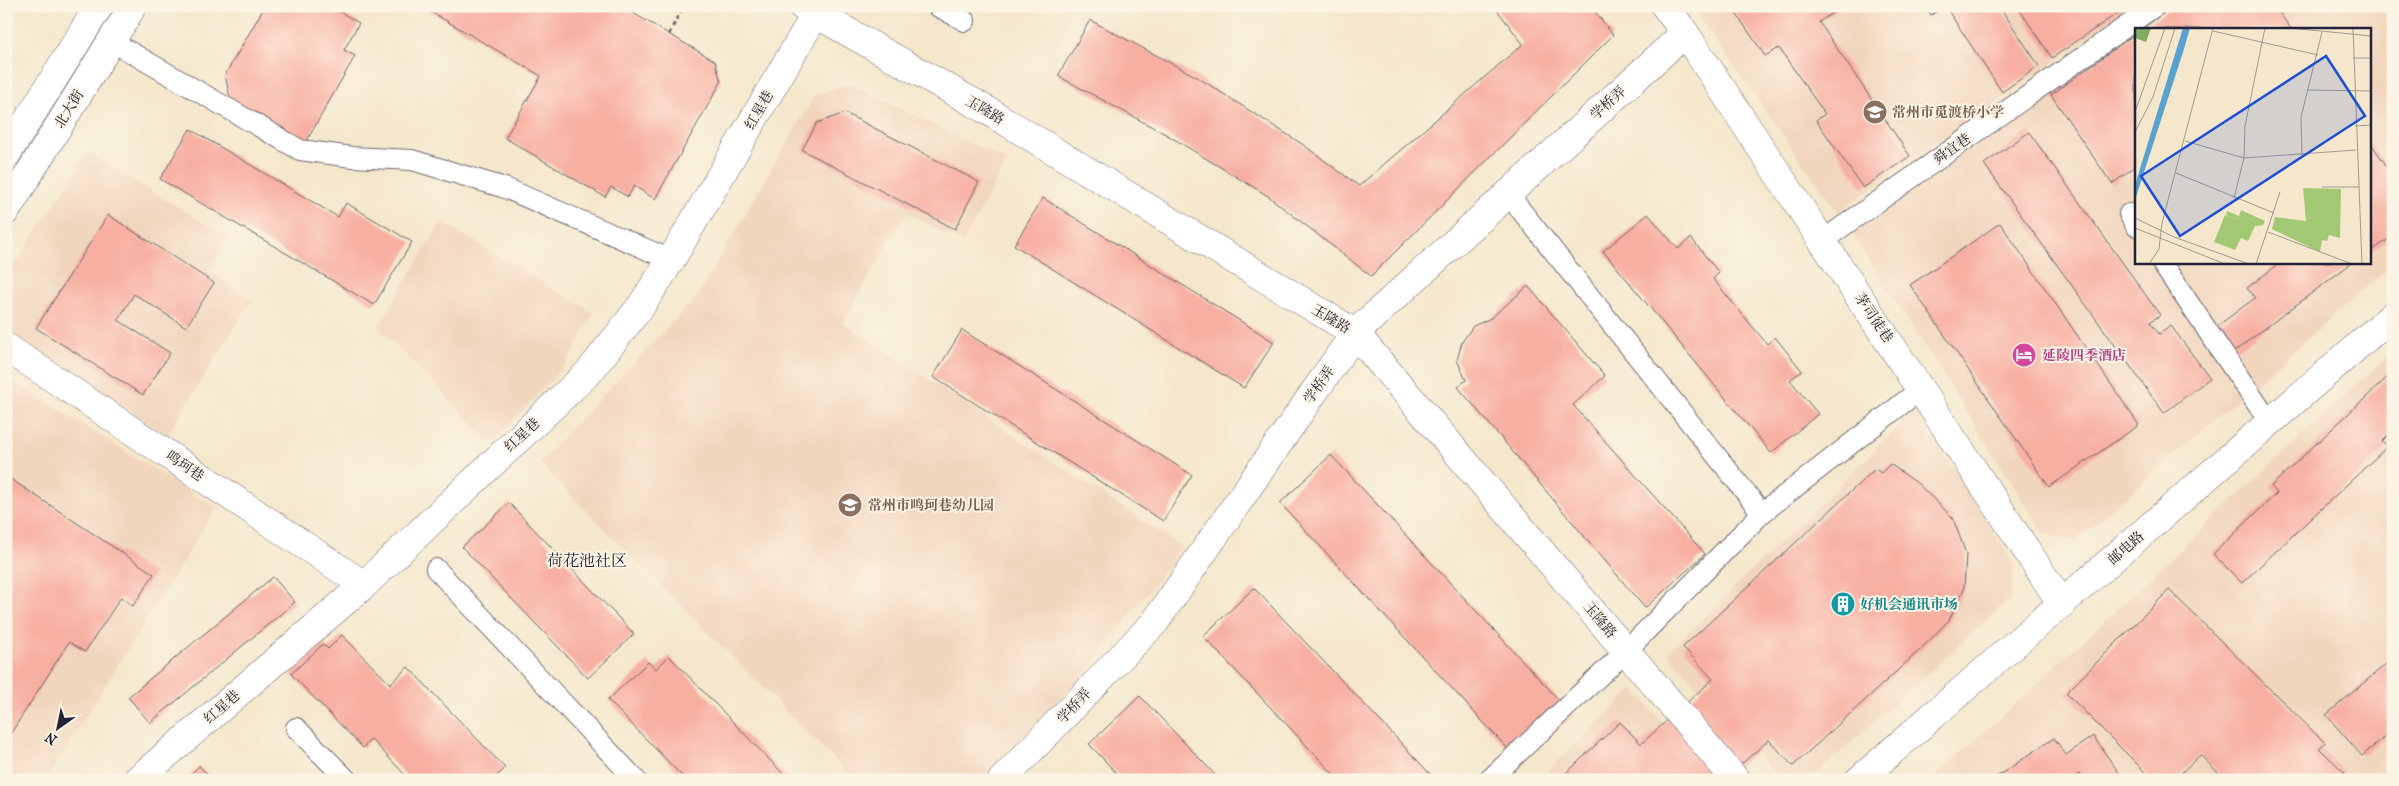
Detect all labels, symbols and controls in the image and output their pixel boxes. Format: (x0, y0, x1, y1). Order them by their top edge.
inset map (2135, 28, 2372, 264)
street label: 学桥弄 (1587, 83, 1629, 123)
street label: 北大街 (51, 87, 87, 131)
street label: 红星巷 (741, 88, 777, 132)
street label: 玉隆路 (963, 92, 1007, 128)
school or university icon: 常州市觅渡桥小学 (1862, 99, 1888, 125)
place label: 常州市觅渡桥小学 (1892, 104, 2004, 121)
street label: 舜宜巷 (1930, 130, 1974, 168)
street label: 茅司徒巷 (1851, 290, 1897, 346)
street label: 玉隆路 (1309, 301, 1353, 337)
hotel icon: 延陵四季酒店 (2011, 342, 2037, 368)
place label: 延陵四季酒店 (2042, 347, 2126, 364)
street label: 学桥弄 (1300, 363, 1338, 407)
street label: 红星巷 (501, 414, 543, 456)
street label: 鸣珂巷 (163, 447, 207, 485)
school or university icon: 常州市鸣珂巷幼儿园 (837, 492, 863, 518)
place label: 常州市鸣珂巷幼儿园 (868, 497, 994, 514)
street label: 邮电路 (2105, 528, 2147, 568)
district label: 荷花池社区 (547, 551, 627, 570)
building icon: 好机会通讯市场 (1830, 591, 1856, 617)
place label: 好机会通讯市场 (1860, 596, 1958, 613)
street label: 玉隆路 (1580, 598, 1620, 642)
street label: 学桥弄 (1053, 685, 1095, 727)
street label: 红星巷 (201, 687, 243, 727)
north arrow (32, 704, 82, 754)
text: N (42, 728, 60, 749)

